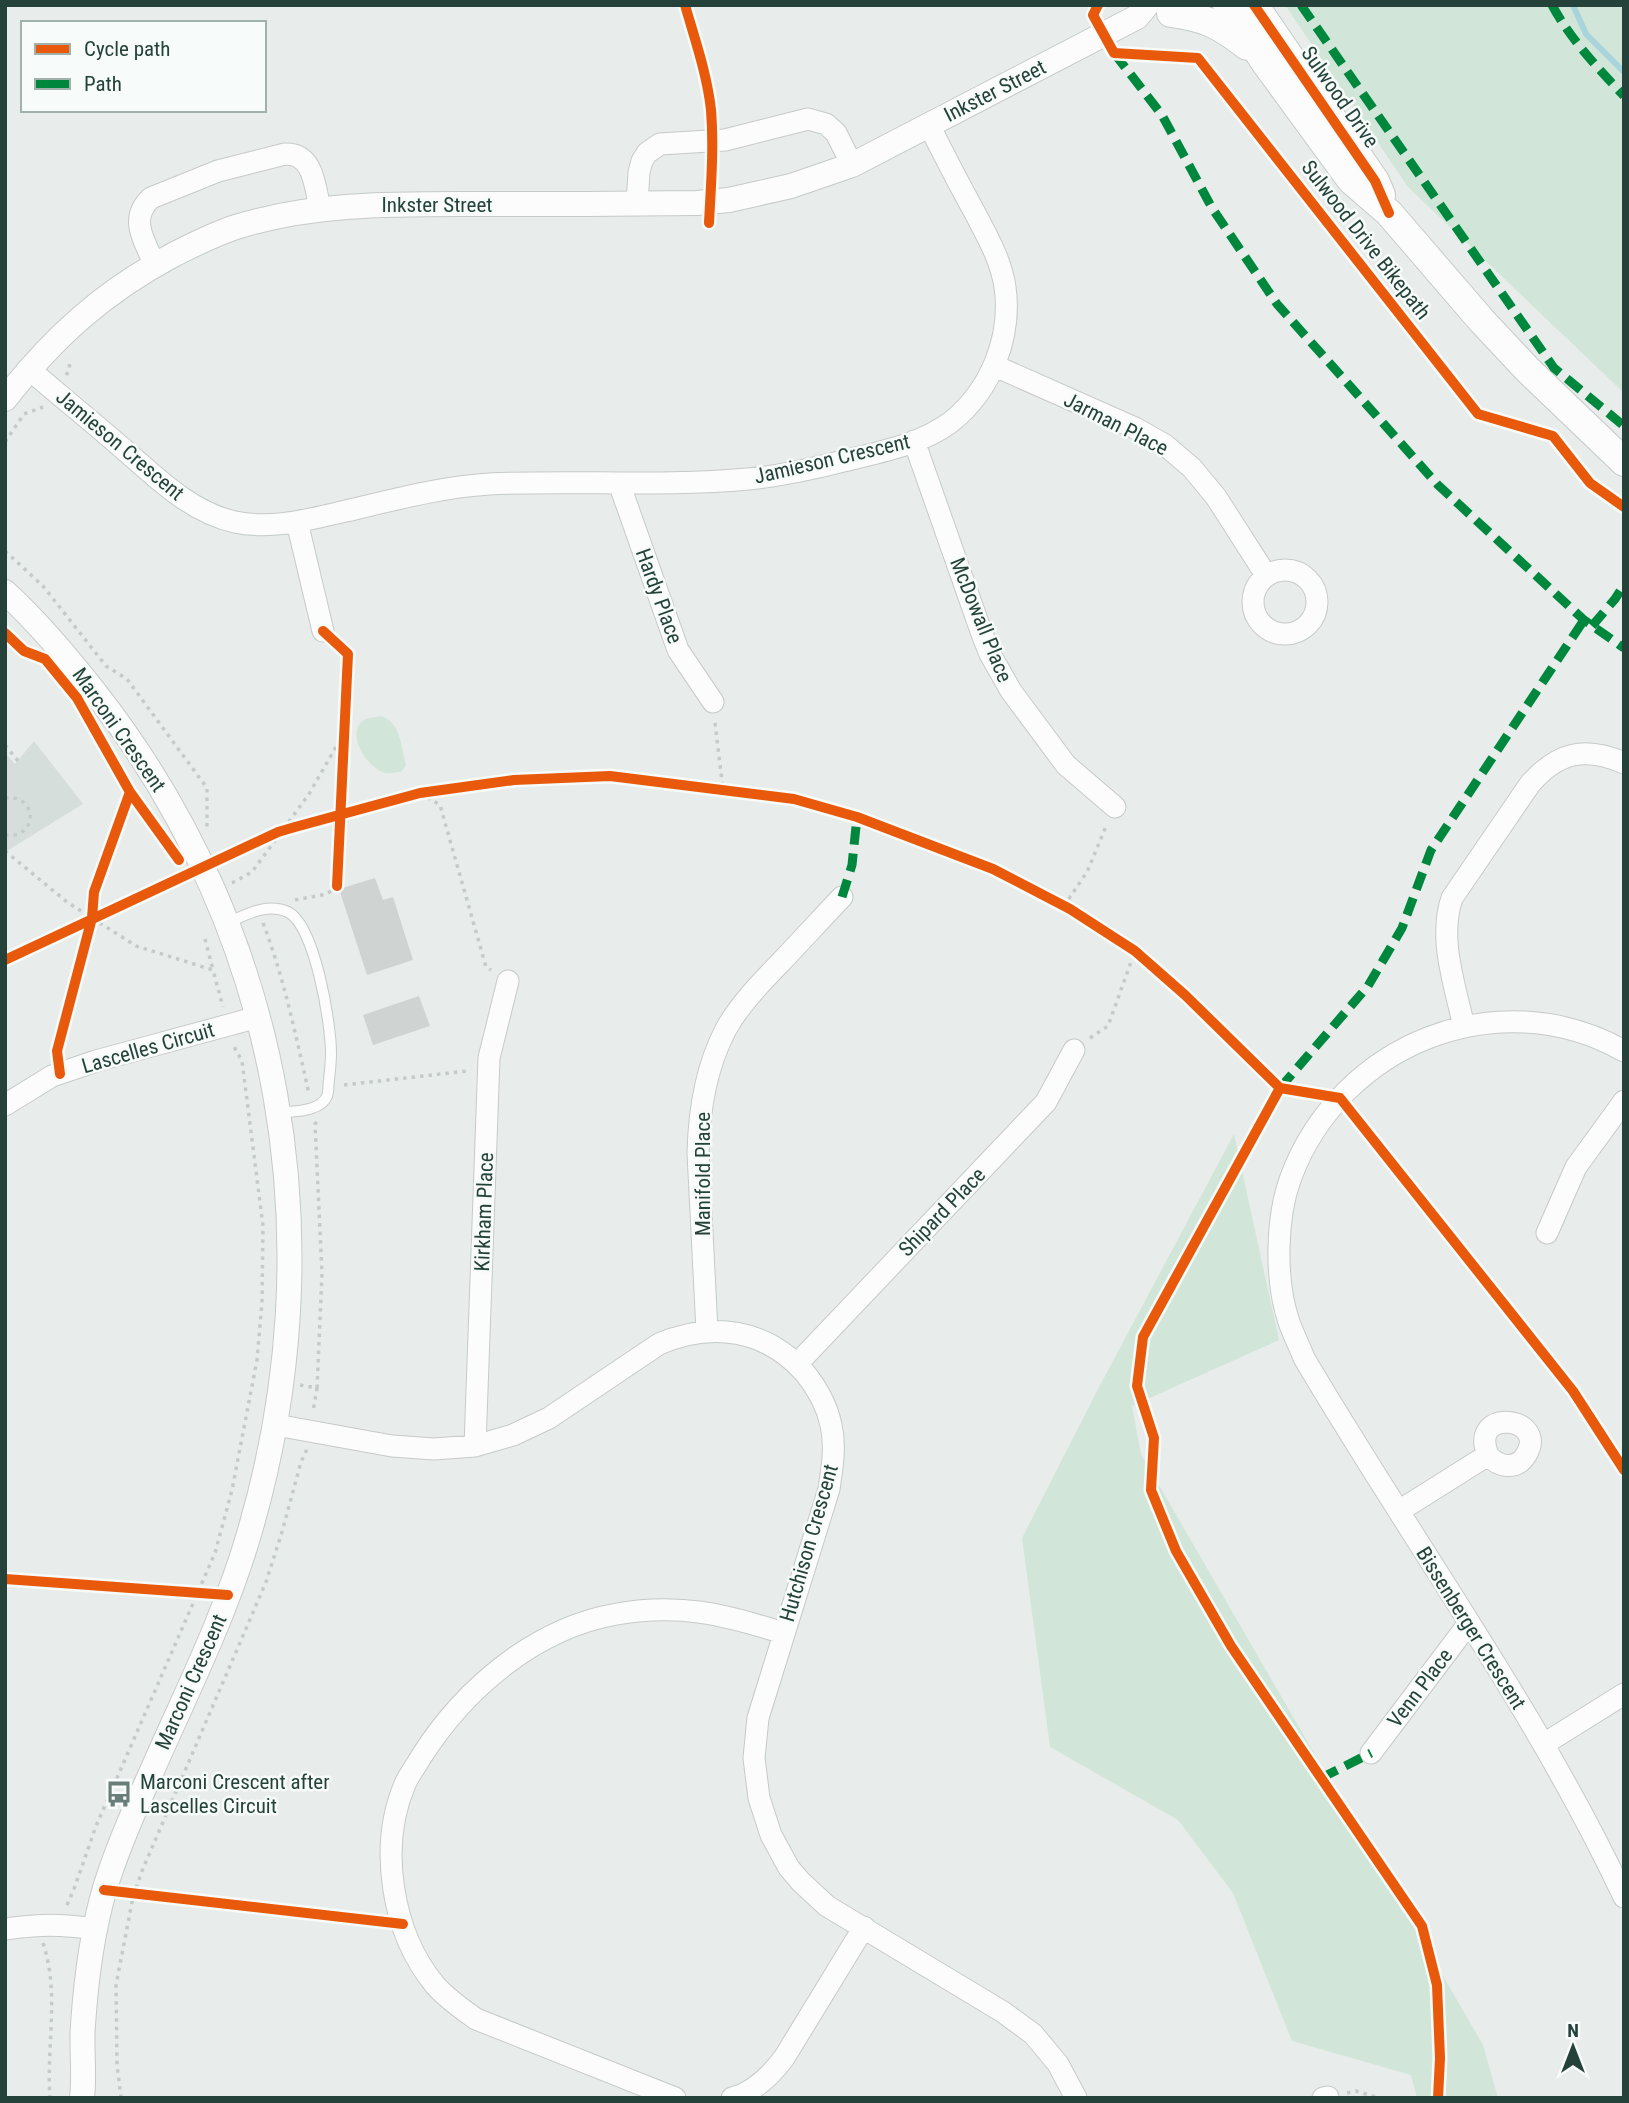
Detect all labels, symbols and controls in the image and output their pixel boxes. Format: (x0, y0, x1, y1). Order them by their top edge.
legend (21, 21, 266, 112)
text: Cycle path (84, 37, 170, 61)
street label: Sulwood Drive (1296, 42, 1384, 152)
street label: Inkster Street (940, 55, 1050, 127)
text: Path (84, 72, 122, 96)
street label: Sulwood Drive Bikepath (1297, 156, 1435, 324)
street label: Inkster Street (382, 193, 492, 217)
street label: Jamieson Crescent (51, 385, 189, 505)
street label: Jarman Place (1060, 388, 1172, 461)
street label: Jamieson Crescent (752, 429, 912, 489)
street label: Hardy Place (631, 545, 687, 647)
street label: McDowall Place (945, 554, 1017, 686)
street label: Marconi Crescent (67, 663, 171, 797)
street label: Lascelles Circuit (79, 1018, 217, 1078)
street label: Manifold Place (691, 1112, 715, 1236)
street label: Kirkham Place (470, 1152, 498, 1272)
street label: Shipard Place (894, 1163, 990, 1261)
street label: Hutchison Crescent (775, 1462, 843, 1624)
street label: Bissenberger Crescent (1411, 1542, 1531, 1714)
street label: Marconi Crescent (150, 1611, 232, 1753)
street label: Venn Place (1383, 1644, 1457, 1732)
place label: Marconi Crescent after Lascelles Circuit (140, 1770, 330, 1818)
bus stop icon: Marconi Crescent after Lascelles Circuit (104, 1779, 134, 1809)
north arrow (1538, 2012, 1608, 2082)
text: N (1567, 2019, 1579, 2042)

